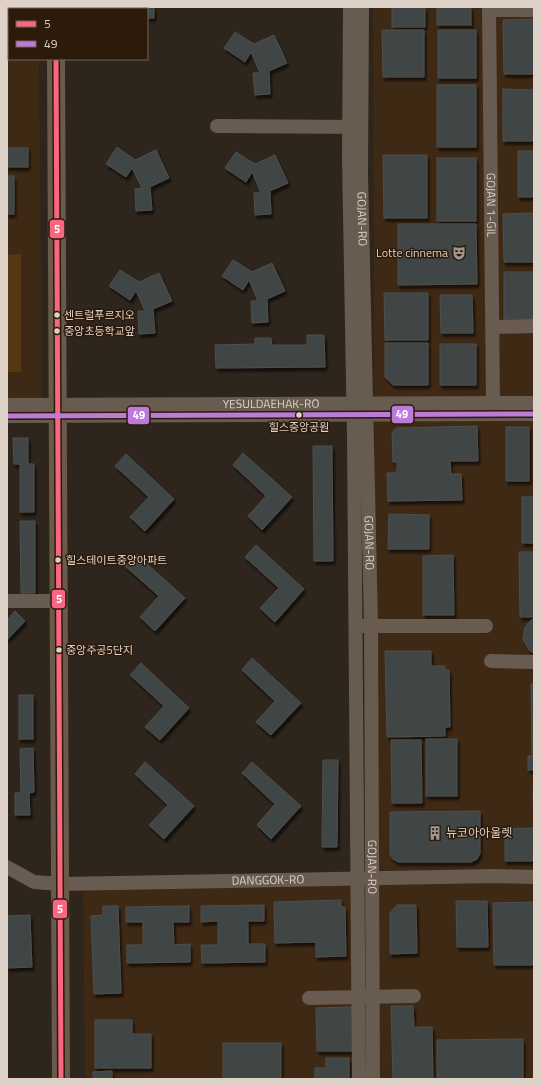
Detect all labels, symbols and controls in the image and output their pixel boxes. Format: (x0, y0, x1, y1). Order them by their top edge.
legend (8, 8, 148, 60)
text: 5 (44, 14, 51, 33)
text: 49 (44, 34, 58, 53)
street label: GOJAN 1-GIL (482, 173, 501, 238)
street label: GOJAN-RO (352, 192, 373, 246)
line badge: 5 (49, 219, 65, 239)
text: 5 (54, 221, 60, 237)
place label: Lotte cinnema (376, 243, 448, 262)
theatre icon: Lotte cinnema (451, 245, 467, 261)
place label: 센트럴푸르지오 (64, 307, 135, 323)
marker: 센트럴푸르지오 (52, 310, 62, 320)
place label: 중앙초등학교앞 (64, 323, 135, 339)
marker: 중앙초등학교앞 (52, 326, 62, 336)
street label: YESULDAEHAK-RO (223, 394, 319, 413)
line badge: 49 (391, 405, 414, 424)
line badge: 49 (127, 406, 150, 425)
text: 49 (396, 406, 408, 422)
text: 49 (133, 407, 145, 423)
marker: 힐스중앙공원 (294, 410, 304, 420)
place label: 힐스중앙공원 (269, 419, 329, 435)
street label: GOJAN-RO (360, 515, 380, 570)
place label: 힐스테이트중앙아파트 (66, 552, 167, 568)
marker: 힐스테이트중앙아파트 (53, 555, 63, 565)
line badge: 5 (51, 589, 66, 609)
text: 5 (56, 591, 62, 607)
place label: 중앙주공5단지 (66, 642, 133, 658)
marker: 중앙주공5단지 (54, 645, 64, 655)
place label: 뉴코아아울렛 (446, 823, 512, 842)
building icon: 뉴코아아울렛 (427, 825, 443, 841)
street label: GOJAN-RO (363, 840, 382, 894)
street label: DANGGOK-RO (232, 869, 305, 890)
line badge: 5 (52, 899, 68, 919)
text: 5 (57, 901, 63, 917)

